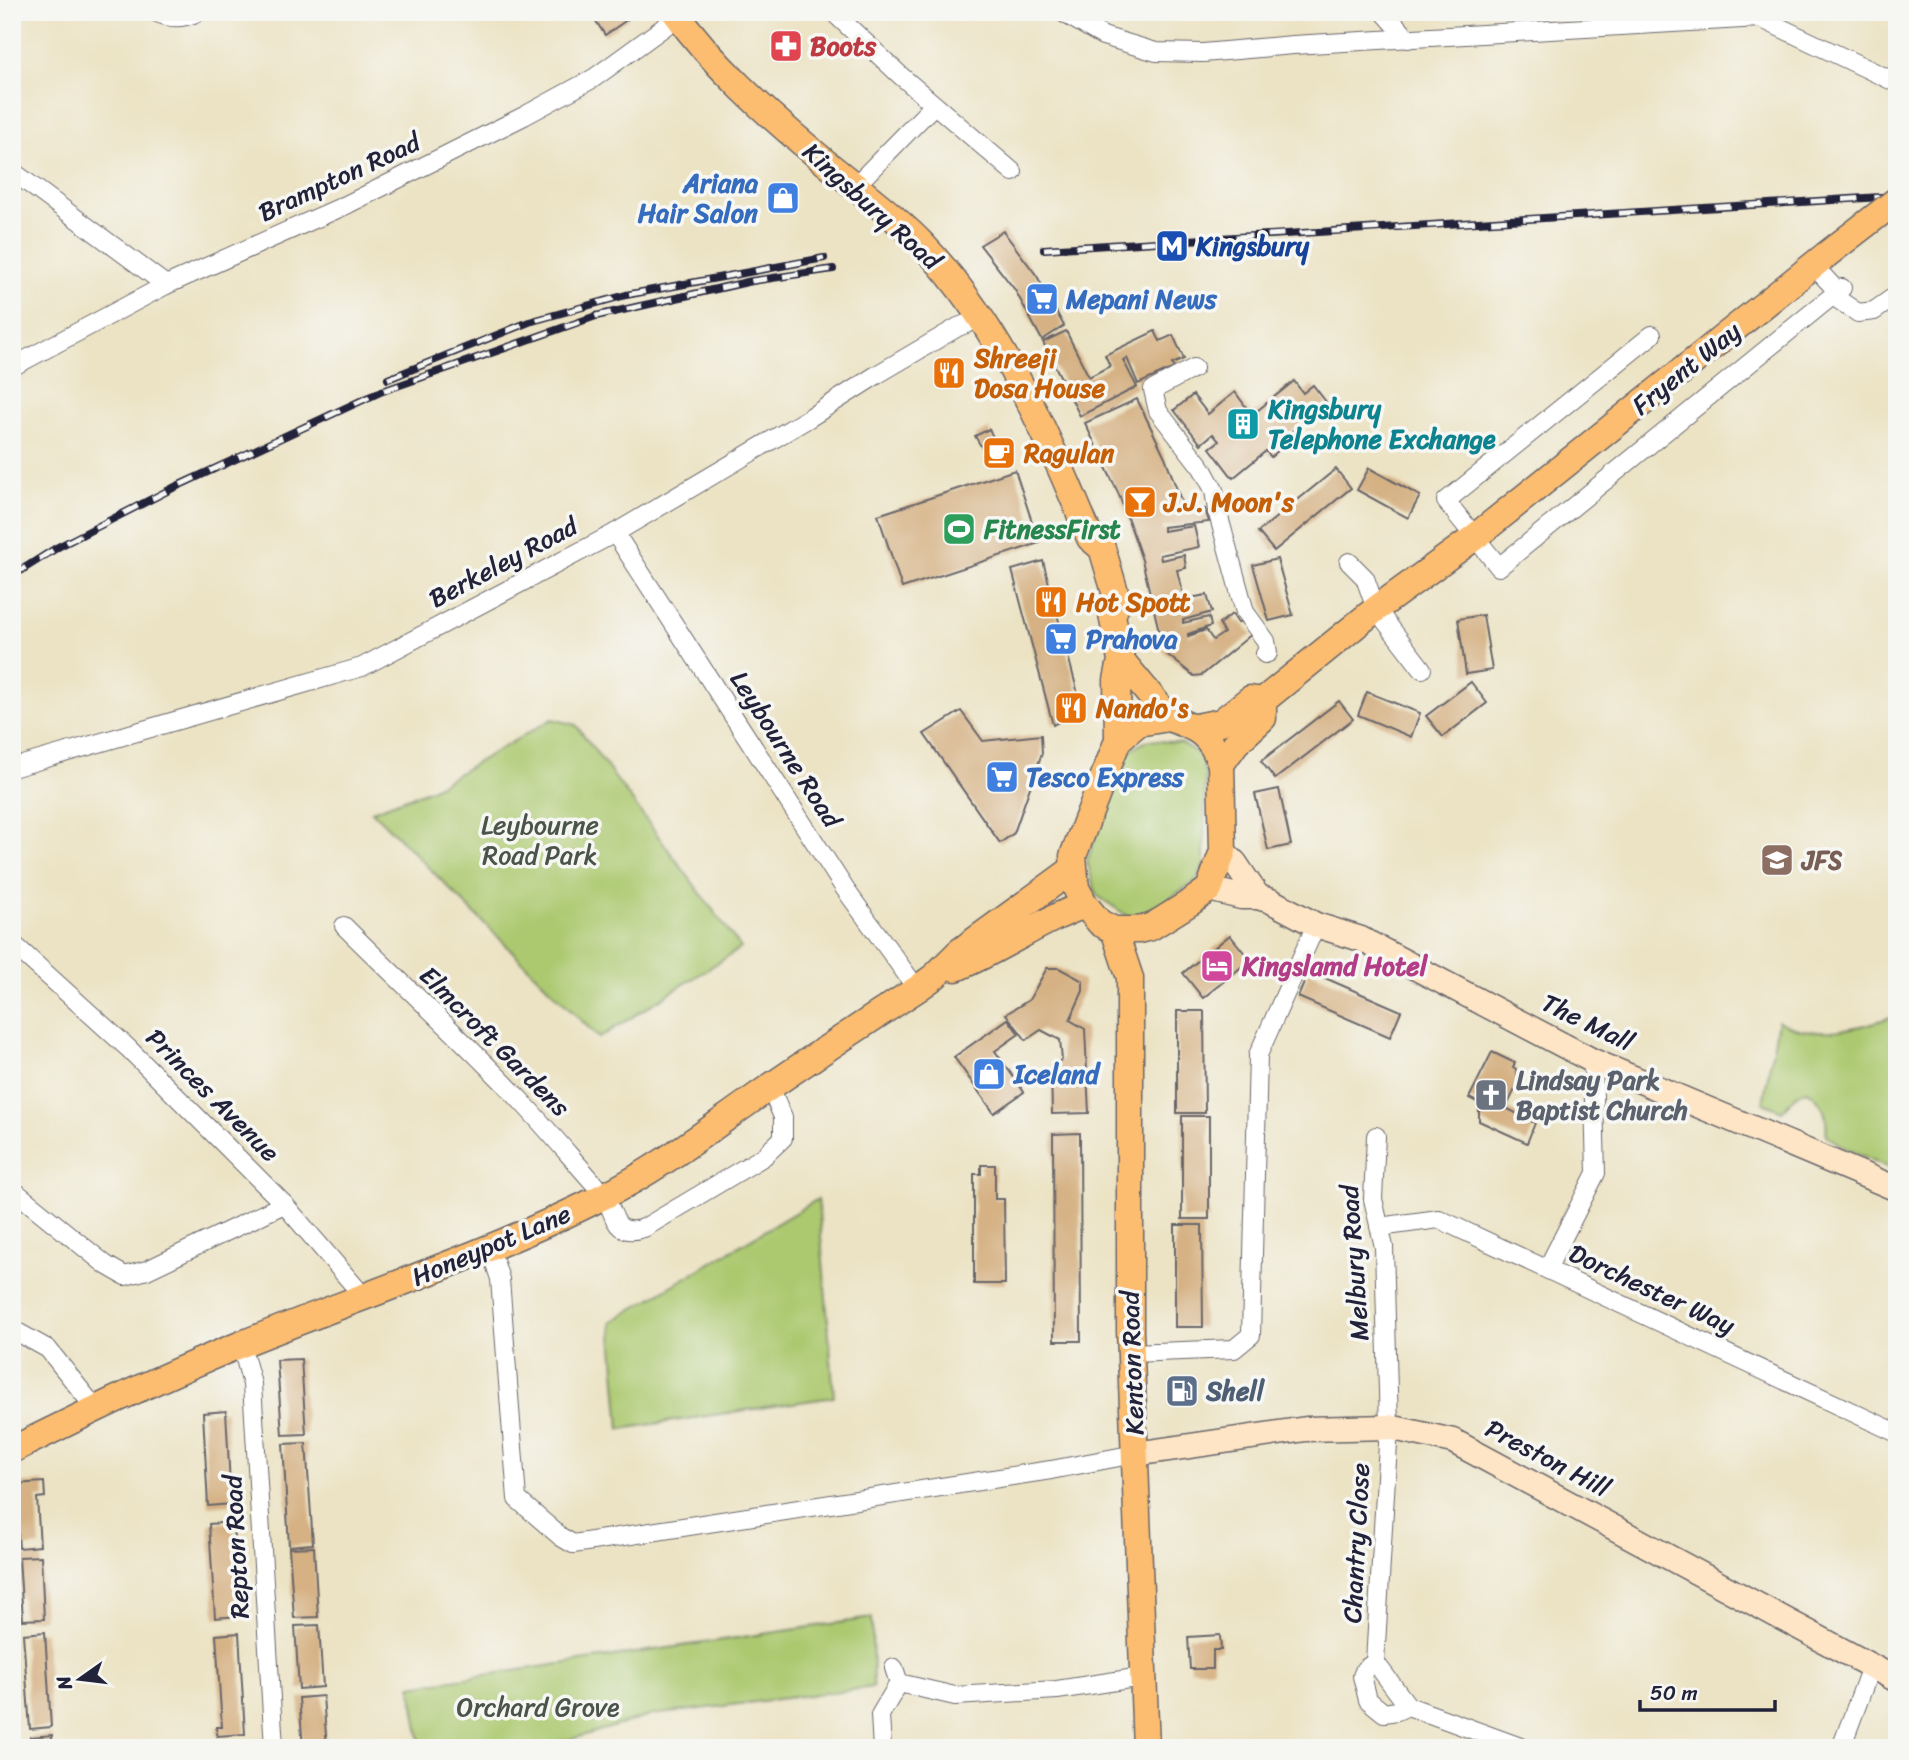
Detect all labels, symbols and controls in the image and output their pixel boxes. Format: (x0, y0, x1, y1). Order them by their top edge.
place label: Boots (810, 23, 877, 69)
pharmacy icon: Boots (767, 27, 805, 65)
street label: Brampton Road (250, 118, 430, 235)
street label: Kingsbury Road (792, 130, 954, 283)
place label: Ariana Hair Salon (638, 160, 759, 236)
shop icon: Ariana Hair Salon (764, 179, 802, 217)
place label: Kingsbury (1195, 223, 1310, 269)
metro station icon: Kingsbury (1153, 227, 1191, 265)
place label: Mepani News (1065, 276, 1218, 322)
supermarket icon: Mepani News (1023, 280, 1061, 318)
street label: Fryent Way (1621, 309, 1752, 427)
place label: Shreeji Dosa House (973, 335, 1106, 411)
restaurant icon: Shreeji Dosa House (930, 354, 968, 392)
place label: Kingsbury Telephone Exchange (1267, 386, 1496, 462)
building icon: Kingsbury Telephone Exchange (1224, 405, 1262, 443)
place label: Ragulan (1023, 430, 1115, 476)
cafe icon: Ragulan (980, 434, 1018, 472)
place label: J.J. Moon's (1162, 479, 1295, 525)
bar icon: J.J. Moon's (1121, 483, 1159, 521)
street label: Berkeley Road (420, 502, 588, 621)
place label: FitnessFirst (983, 506, 1121, 552)
sports icon: FitnessFirst (940, 510, 978, 548)
place label: Hot Spott (1076, 579, 1191, 625)
restaurant icon: Hot Spott (1032, 583, 1070, 621)
place label: Prahova (1086, 616, 1178, 662)
supermarket icon: Prahova (1042, 620, 1080, 658)
street label: Leybourne Road (718, 661, 856, 839)
place label: Nando's (1095, 685, 1190, 731)
restaurant icon: Nando's (1052, 689, 1090, 727)
place label: Tesco Express (1026, 754, 1185, 800)
supermarket icon: Tesco Express (983, 758, 1021, 796)
park label: Leybourne Road Park (481, 802, 599, 878)
place label: JFS (1800, 837, 1843, 883)
school or university icon: JFS (1758, 841, 1796, 879)
place label: Kingslamd Hotel (1241, 943, 1429, 989)
hotel icon: Kingslamd Hotel (1198, 947, 1236, 985)
street label: Elmcroft Gardens (408, 954, 582, 1128)
street label: The Mall (1534, 980, 1643, 1064)
street label: Princes Avenue (135, 1017, 291, 1173)
place label: Iceland (1012, 1051, 1101, 1097)
shop icon: Iceland (970, 1055, 1008, 1093)
place label: Lindsay Park Baptist Church (1516, 1057, 1688, 1133)
church icon: Lindsay Park Baptist Church (1472, 1076, 1510, 1114)
street label: Melbury Road (1325, 1181, 1382, 1342)
street label: Honeypot Lane (404, 1191, 578, 1299)
street label: Dorchester Way (1561, 1230, 1743, 1348)
street label: Kenton Road (1106, 1288, 1157, 1436)
place label: Shell (1205, 1368, 1266, 1414)
fuel station icon: Shell (1163, 1372, 1201, 1410)
street label: Preston Hill (1477, 1406, 1620, 1511)
street label: Chantry Close (1329, 1462, 1383, 1624)
street label: Repton Road (209, 1472, 263, 1620)
north arrow (46, 1644, 116, 1714)
scale bar (1640, 1669, 1774, 1713)
text: N (46, 1672, 82, 1694)
text: 50 m (1650, 1674, 1698, 1712)
park label: Orchard Grove (457, 1684, 620, 1730)

